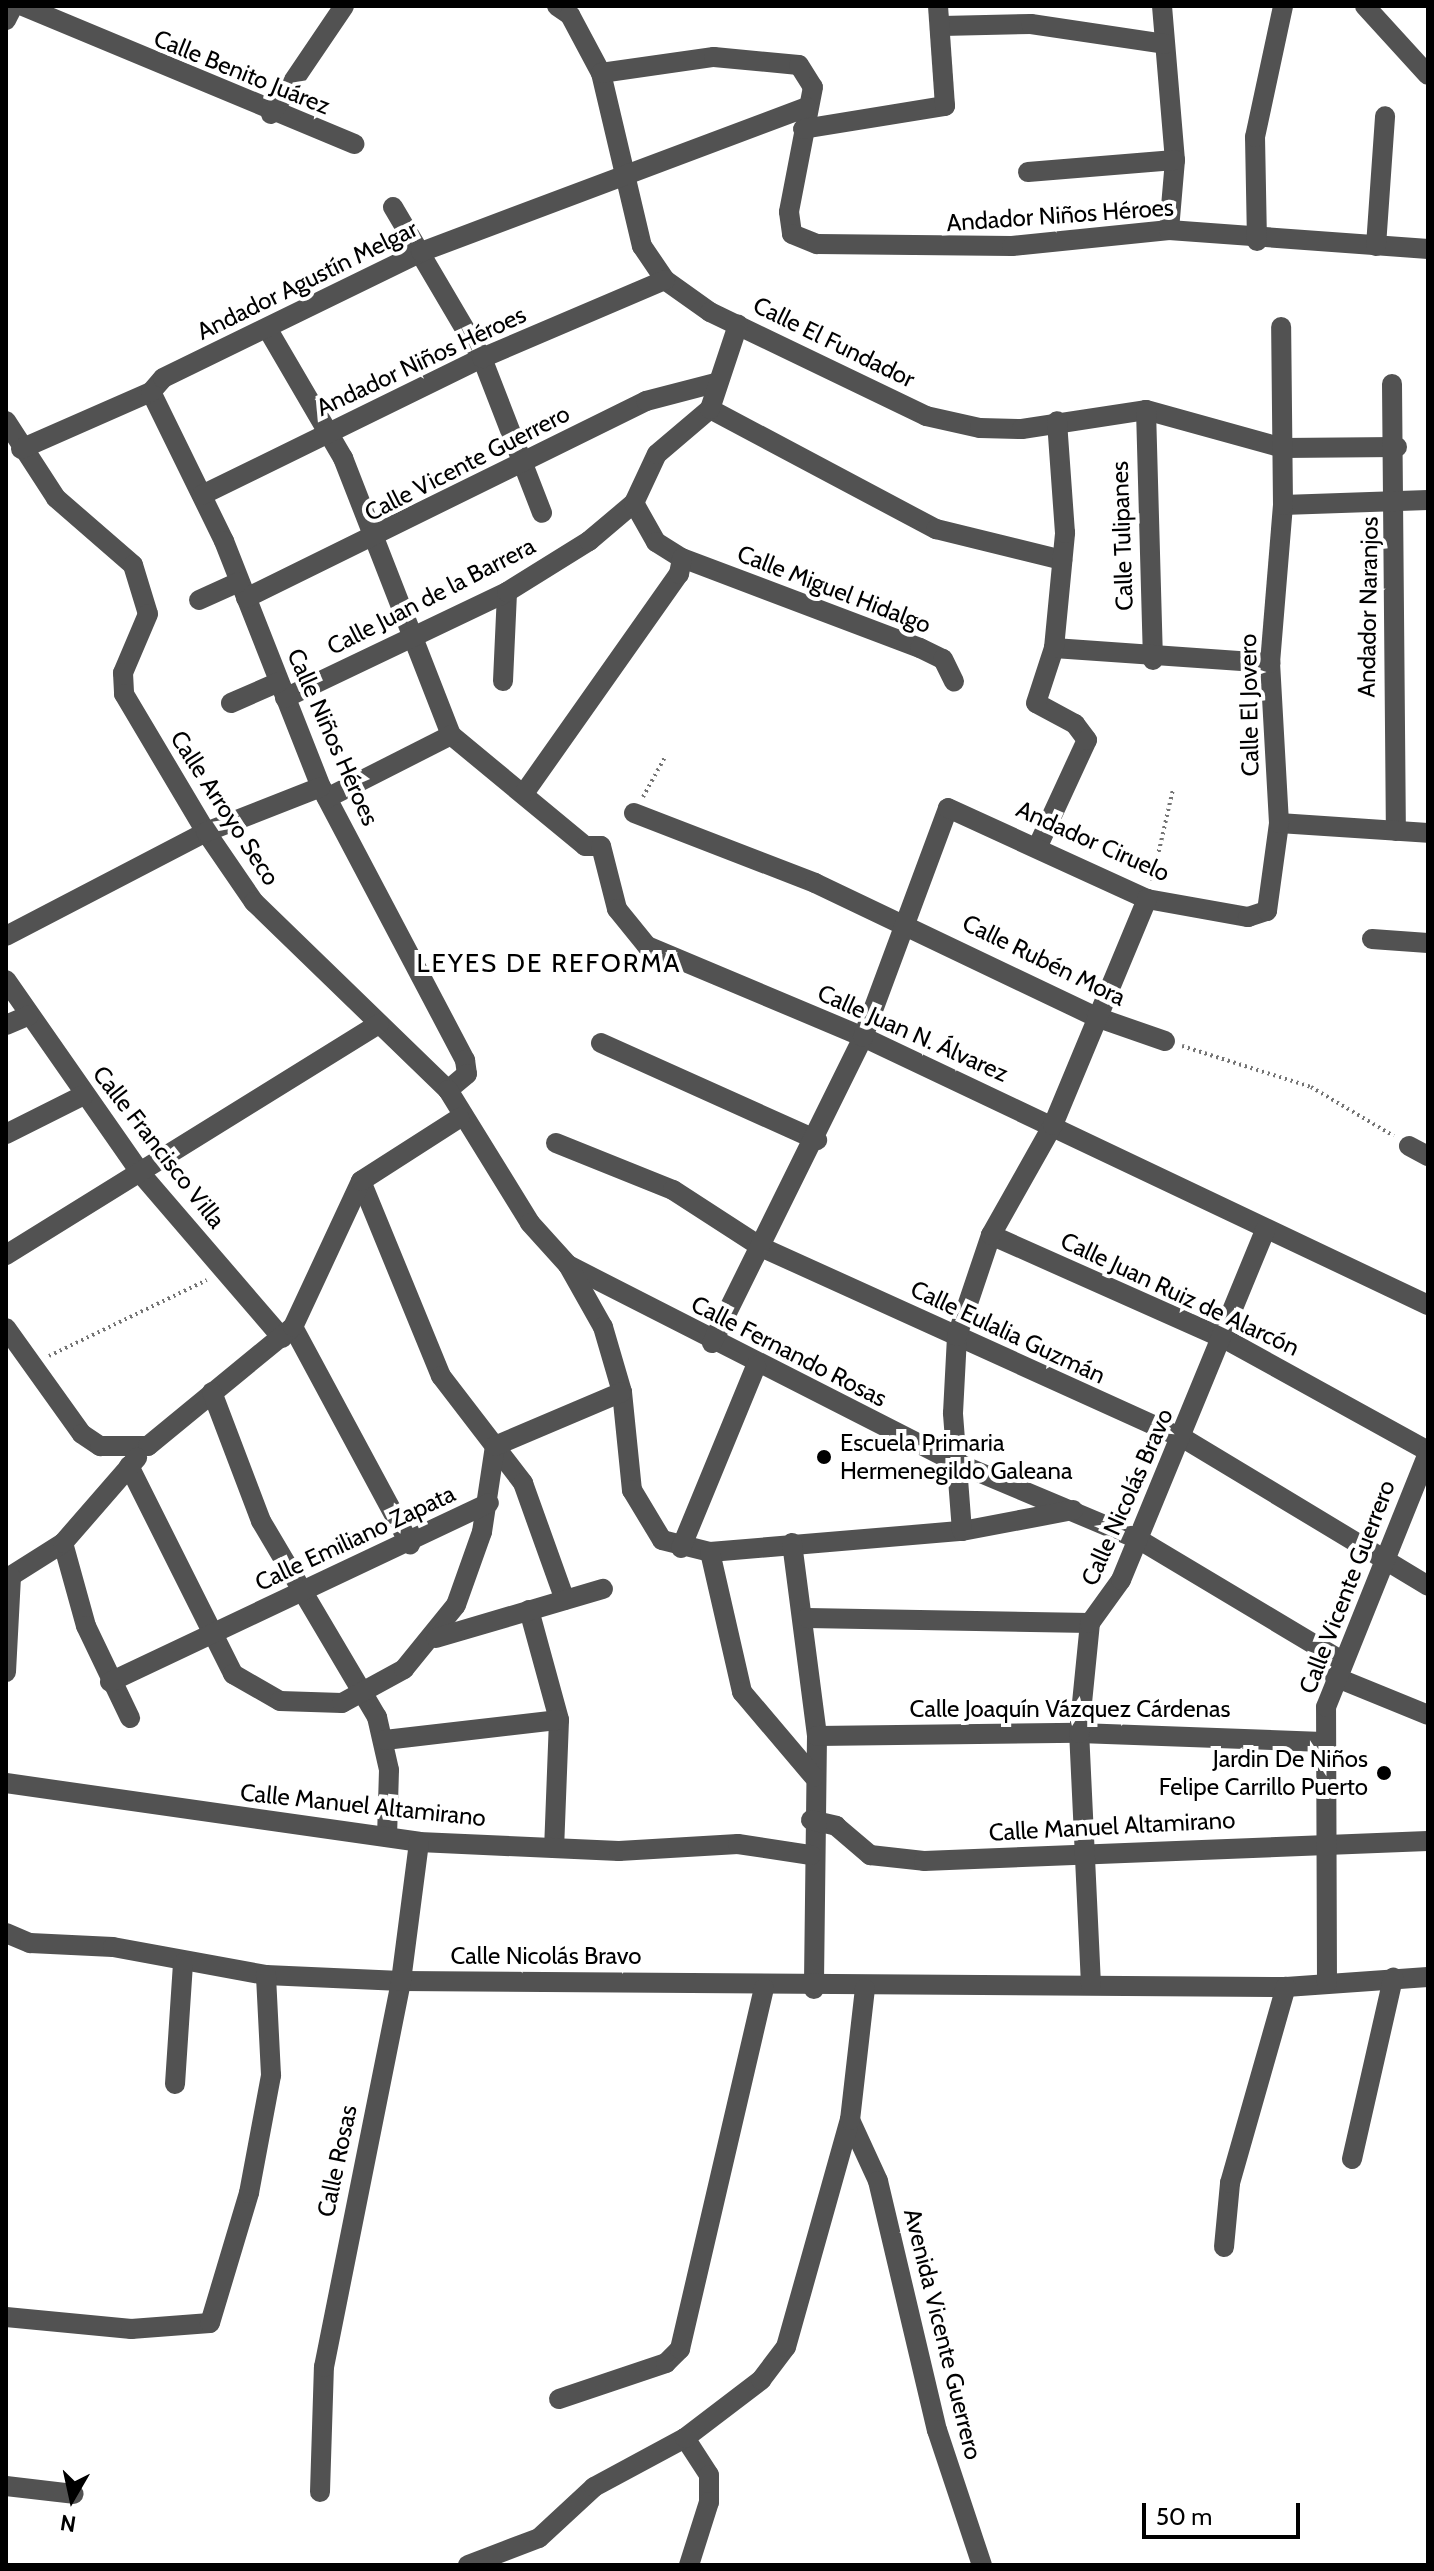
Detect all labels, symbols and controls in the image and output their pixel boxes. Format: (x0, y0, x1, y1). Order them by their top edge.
street label: Calle Benito Juárez (150, 23, 334, 121)
street label: Andador Niños Héroes (945, 193, 1175, 237)
street label: Andador Agustín Melgar (192, 214, 422, 346)
street label: Calle El Fundador (749, 290, 919, 394)
street label: Andador Niños Héroes (312, 300, 530, 422)
street label: Calle Vicente Guerrero (360, 399, 574, 527)
street label: Calle Tulipanes (1105, 461, 1139, 611)
street label: Andador Naranjos (1352, 516, 1384, 698)
street label: Calle Juan de la Barrera (322, 531, 540, 661)
street label: Calle Miguel Hidalgo (733, 539, 935, 639)
street label: Calle El Jovero (1233, 633, 1265, 777)
street label: Calle Niños Héroes (281, 644, 385, 830)
street label: Calle Arroyo Seco (164, 725, 286, 891)
street label: Andador Ciruelo (1012, 794, 1174, 888)
street label: Calle Rubén Mora (958, 908, 1130, 1012)
district label: LEYES DE REFORMA (416, 948, 682, 980)
street label: Calle Juan N. Álvarez (813, 978, 1013, 1088)
street label: Calle Francisco Villa (87, 1060, 231, 1234)
street label: Calle Juan Ruiz de Alarcón (1056, 1226, 1304, 1362)
street label: Calle Eulalia Guzmán (906, 1274, 1110, 1390)
street label: Calle Fernando Rosas (686, 1289, 892, 1413)
street label: Calle Nicolás Bravo (1075, 1404, 1179, 1590)
place label: Escuela Primaria Hermenegildo Galeana (840, 1429, 1072, 1485)
marker: Escuela Primaria Hermenegildo Galeana (815, 1448, 833, 1466)
street label: Calle Vicente Guerrero (1293, 1476, 1401, 1698)
street label: Calle Emiliano Zapata (250, 1479, 460, 1597)
street label: Calle Joaquín Vázquez Cárdenas (910, 1695, 1230, 1723)
place label: Jardin De Niños Felipe Carrillo Puerto (1159, 1745, 1368, 1801)
marker: Jardin De Niños Felipe Carrillo Puerto (1375, 1764, 1393, 1782)
street label: Calle Manuel Altamirano (239, 1778, 487, 1832)
street label: Calle Manuel Altamirano (988, 1805, 1236, 1847)
street label: Calle Nicolás Bravo (451, 1942, 641, 1970)
street label: Calle Rosas (311, 2102, 363, 2220)
street label: Avenida Vicente Guerrero (898, 2205, 988, 2463)
north arrow (32, 2459, 112, 2539)
scale bar (1146, 2487, 1304, 2537)
text: 50 m (1156, 2502, 1212, 2531)
text: N (58, 2509, 78, 2538)

